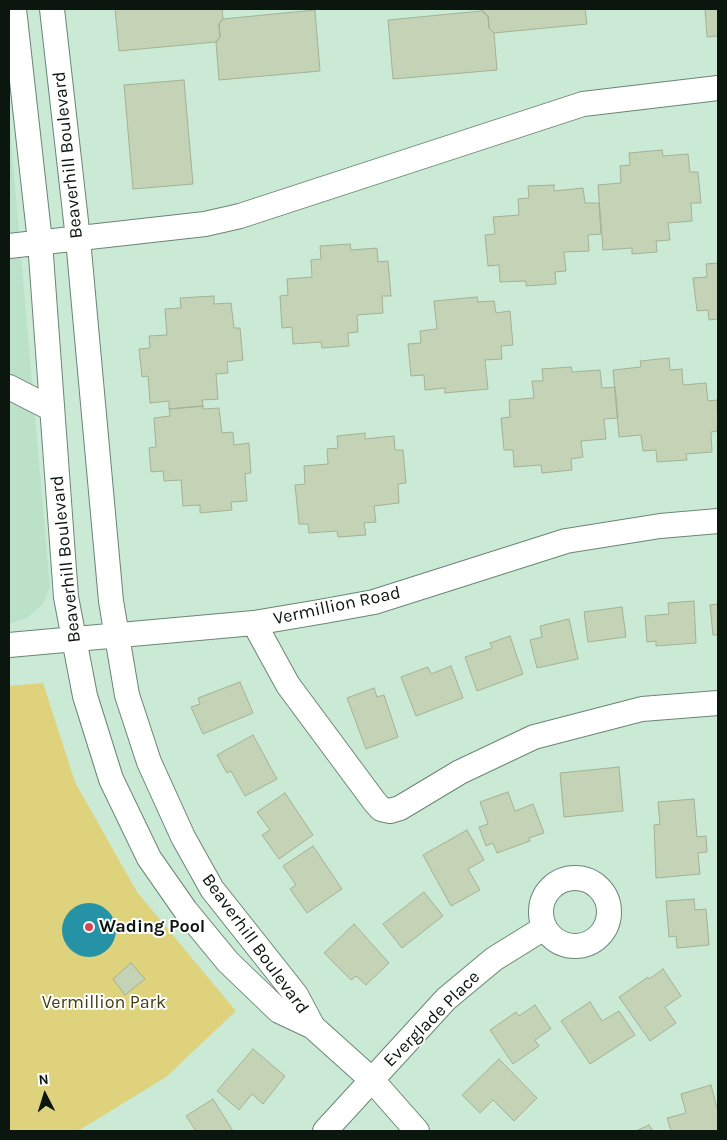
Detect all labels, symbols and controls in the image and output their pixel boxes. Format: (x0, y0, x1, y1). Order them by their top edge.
street label: Beaverhill Boulevard (48, 70, 88, 240)
street label: Beaverhill Boulevard (46, 474, 86, 644)
street label: Vermillion Road (271, 582, 403, 630)
street label: Beaverhill Boulevard (197, 870, 313, 1018)
place label: Wading Pool (99, 916, 205, 938)
marker: Wading Pool (83, 921, 95, 933)
street label: Everglade Place (379, 966, 485, 1072)
park label: Vermillion Park (42, 992, 166, 1014)
north arrow (20, 1070, 70, 1120)
text: N (38, 1071, 49, 1088)

